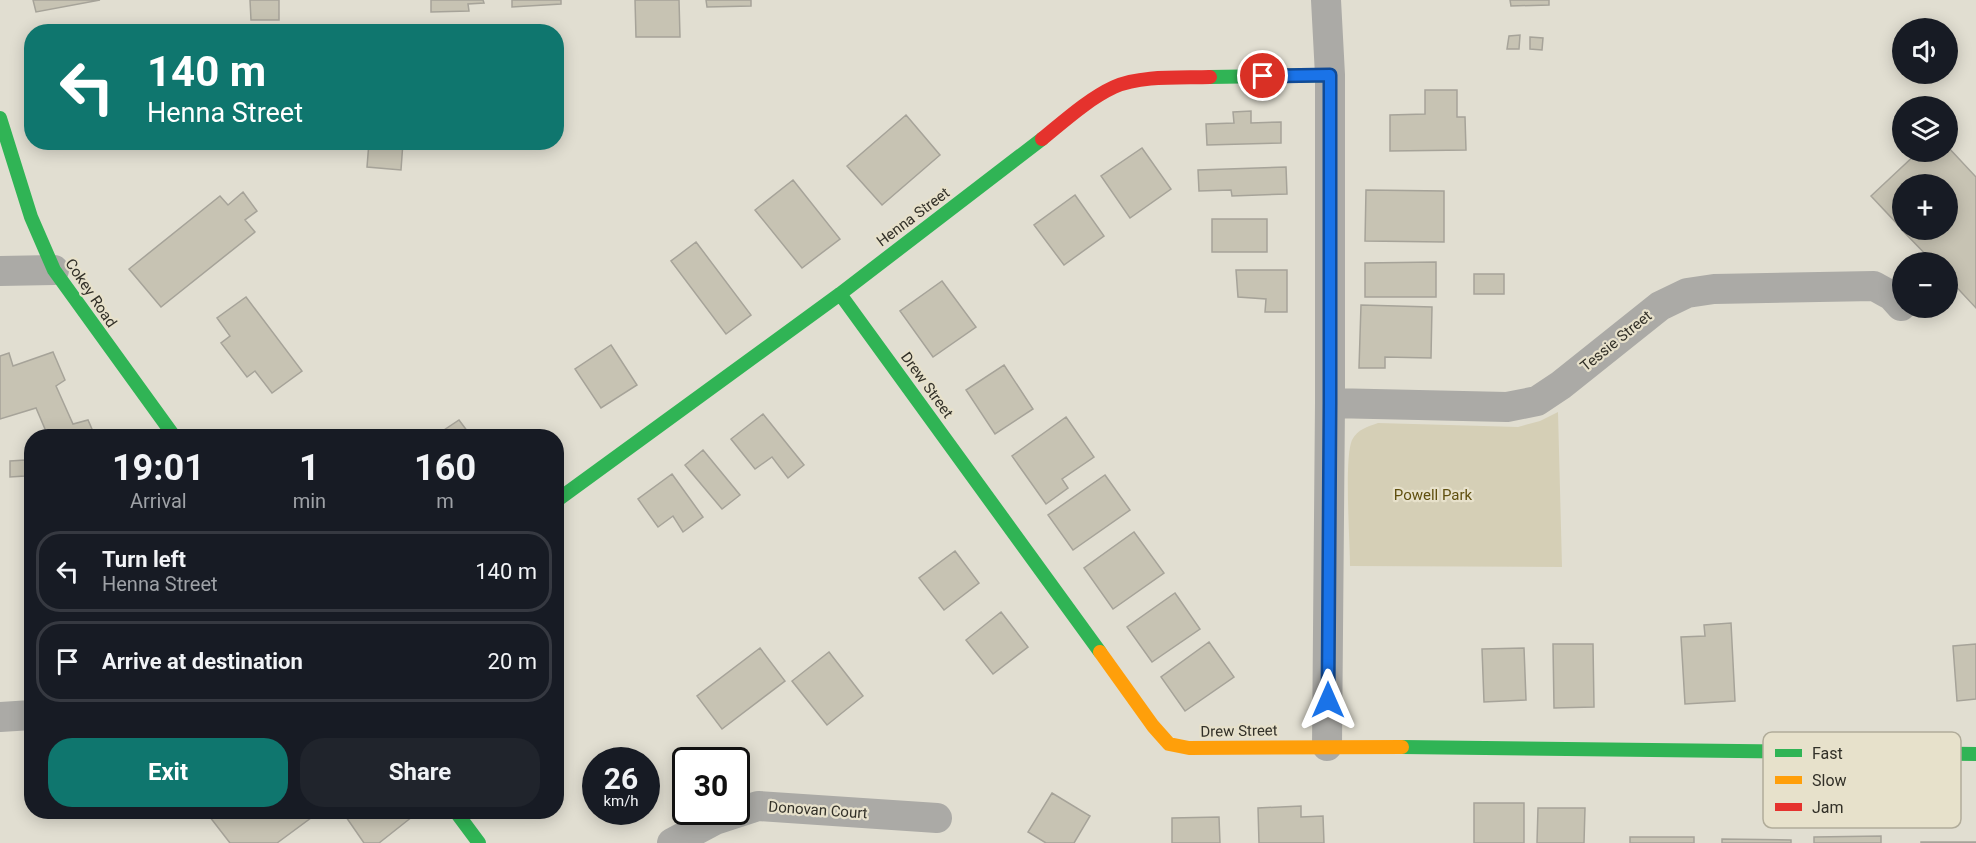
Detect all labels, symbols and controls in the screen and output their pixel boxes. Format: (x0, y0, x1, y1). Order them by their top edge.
map controls (1892, 18, 1958, 318)
button: sound (1892, 18, 1958, 84)
text: 140 m (147, 47, 266, 96)
icon: left (48, 48, 126, 126)
pin (1237, 50, 1288, 101)
icon: arrive (1246, 59, 1279, 92)
button: layers (1892, 96, 1958, 162)
text: Henna Street (147, 97, 303, 129)
button: + (1892, 174, 1958, 240)
street label: Henna Street (873, 184, 953, 250)
button: − (1892, 252, 1958, 318)
street label: Cokey Road (61, 255, 121, 331)
street label: Tessie Street (1577, 307, 1655, 375)
street label: Drew Street (897, 348, 957, 422)
text: 19:01 (112, 447, 205, 489)
text: 1 (299, 447, 320, 489)
text: 160 (414, 447, 476, 489)
park label: Powell Park (1394, 486, 1473, 504)
text: Arrival (130, 489, 187, 513)
text: min (293, 489, 326, 513)
text: m (436, 489, 454, 513)
text: Turn left (102, 547, 186, 572)
icon: left (51, 555, 84, 588)
text: 140 m (475, 559, 537, 584)
text: Henna Street (102, 572, 218, 596)
icon: arrive (51, 645, 84, 678)
text: Arrive at destination (102, 649, 303, 674)
text: 20 m (488, 649, 537, 674)
position arrow (1296, 668, 1360, 732)
street label: Drew Street (1200, 721, 1278, 741)
legend (1763, 732, 1961, 828)
button: Exit (48, 738, 288, 807)
button: Share (300, 738, 540, 807)
text: Fast (1812, 744, 1843, 763)
speed limit sign: 30 (672, 747, 750, 825)
text: 26 (604, 761, 638, 796)
text: Slow (1812, 771, 1847, 790)
text: km/h (603, 792, 639, 810)
street label: Donovan Court (768, 798, 868, 822)
text: Jam (1812, 798, 1844, 817)

